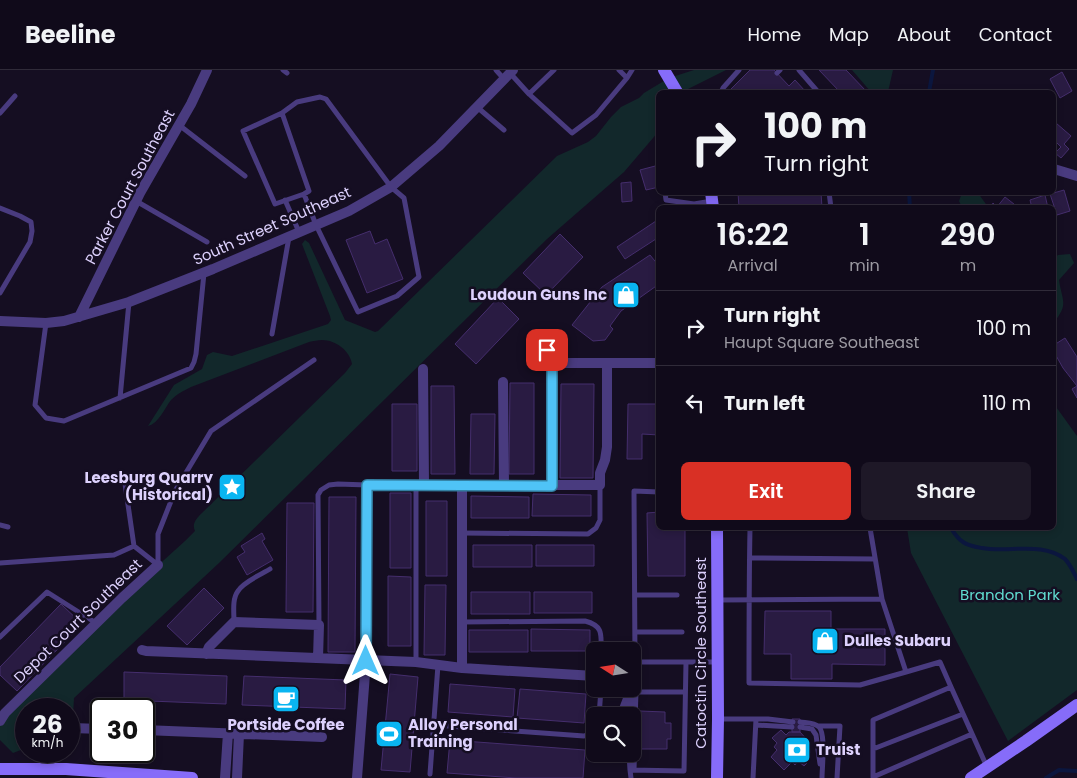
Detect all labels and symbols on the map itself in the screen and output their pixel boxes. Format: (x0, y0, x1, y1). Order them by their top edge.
street label: Parker Court Southeast (80, 106, 179, 268)
street label: South Street Southeast (190, 181, 354, 270)
shop icon: Loudoun Guns Inc (611, 280, 641, 310)
place label: Loudoun Guns Inc (470, 284, 607, 305)
pin (526, 329, 568, 371)
place label: Leesburg Quarry (Historical) (84, 467, 214, 505)
place icon: Leesburg Quarry (Historical) (217, 472, 247, 502)
street label: Depot Court Southeast (9, 554, 146, 687)
street label: Catoctin Circle Southeast (690, 557, 711, 749)
park label: Brandon Park (960, 584, 1060, 605)
shop icon: Dulles Subaru (810, 626, 840, 656)
place label: Dulles Subaru (844, 630, 951, 651)
position arrow (339, 634, 391, 686)
north arrow (586, 642, 641, 698)
cafe icon: Portside Coffee (271, 684, 301, 714)
speed limit sign: 30 (90, 698, 155, 763)
place label: Portside Coffee (227, 714, 345, 735)
place label: Alloy Personal Training (408, 714, 518, 752)
sports icon: Alloy Personal Training (374, 719, 404, 749)
bank icon: Truist (782, 735, 812, 765)
place label: Truist (816, 739, 860, 760)

